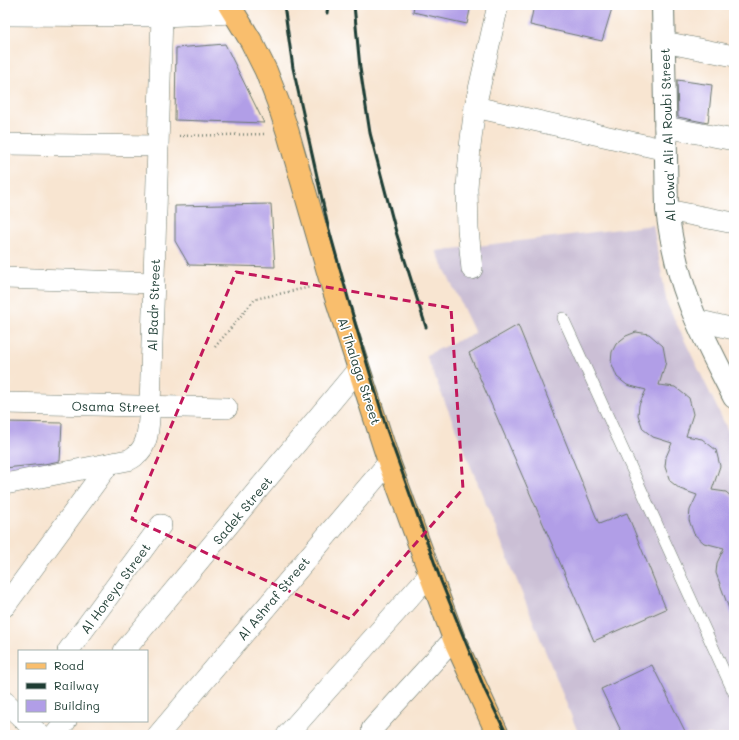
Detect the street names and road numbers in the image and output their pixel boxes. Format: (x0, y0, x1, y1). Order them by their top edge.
street label: Al Lowa' Ali Al Roubi Street (655, 47, 679, 222)
street label: Al Badr Street (143, 258, 163, 352)
street label: Al Thalaga Street (335, 315, 385, 427)
street label: Osama Street (71, 397, 161, 415)
street label: Sadek Street (208, 472, 276, 548)
street label: Al Horeya Street (76, 539, 154, 637)
street label: Al Ashraf Street (233, 552, 313, 643)

